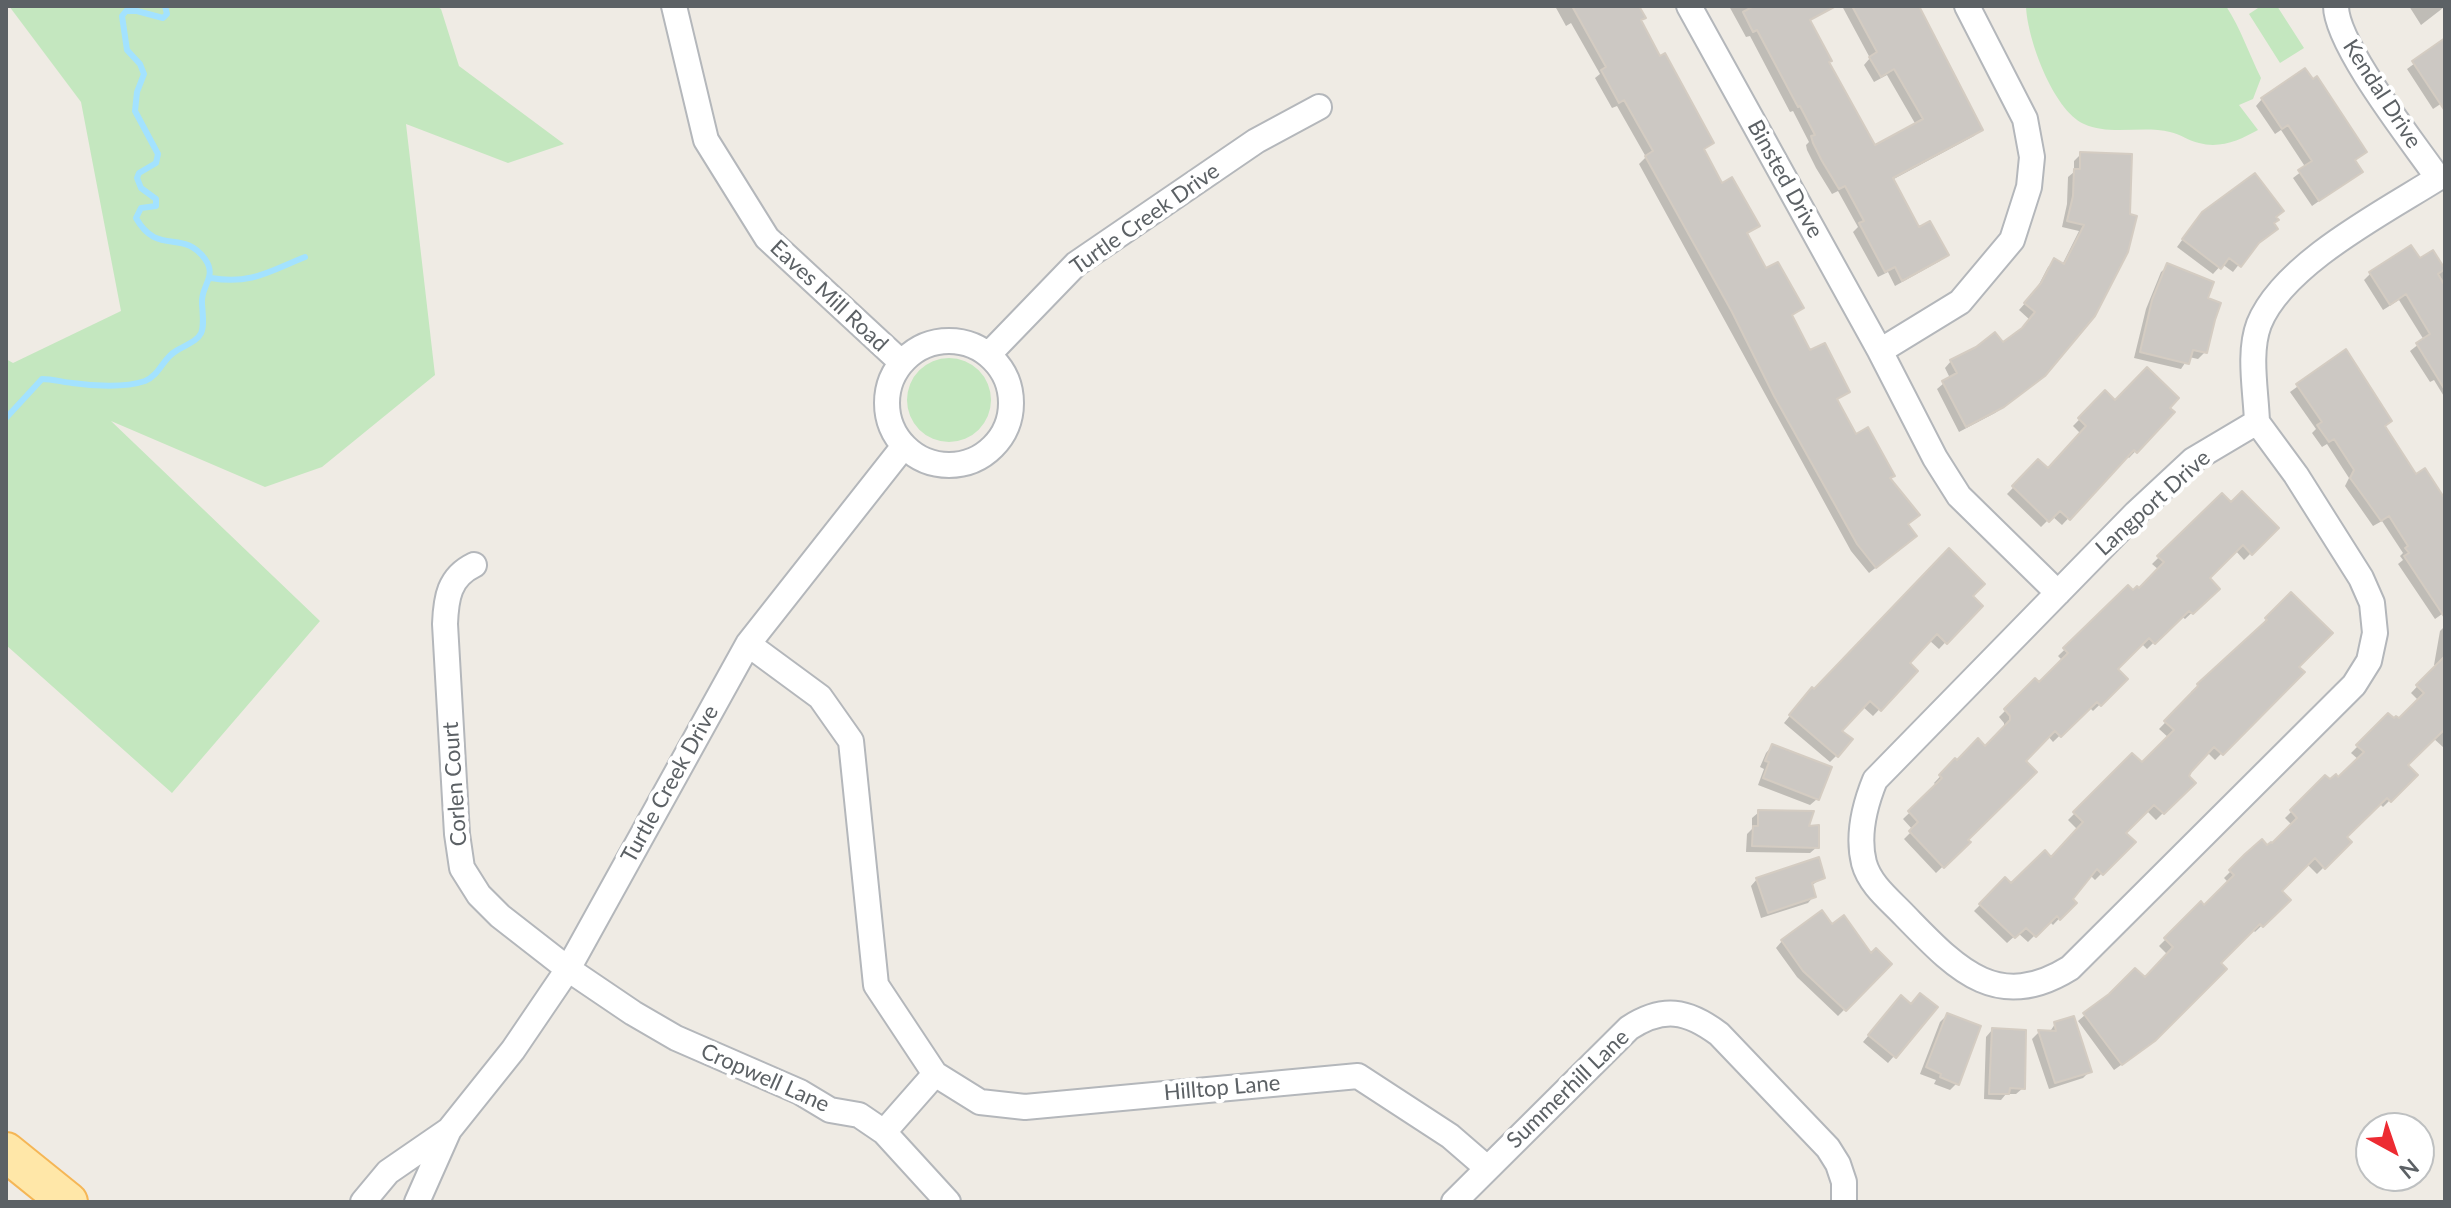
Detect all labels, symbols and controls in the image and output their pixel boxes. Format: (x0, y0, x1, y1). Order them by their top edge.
street label: Kendal Drive (2337, 35, 2427, 153)
street label: Binsted Drive (1742, 115, 1828, 243)
street label: Turtle Creek Drive (1065, 158, 1225, 280)
street label: Eaves Mill Road (765, 235, 893, 357)
street label: Langport Drive (2090, 445, 2216, 561)
street label: Turtle Creek Drive (616, 701, 724, 867)
street label: Corlen Court (437, 721, 473, 847)
street label: Summerhill Lane (1501, 1024, 1635, 1154)
street label: Cropwell Lane (697, 1038, 833, 1118)
street label: Hilltop Lane (1163, 1070, 1281, 1106)
north arrow (2355, 1112, 2435, 1192)
text: N (2394, 1153, 2425, 1185)

